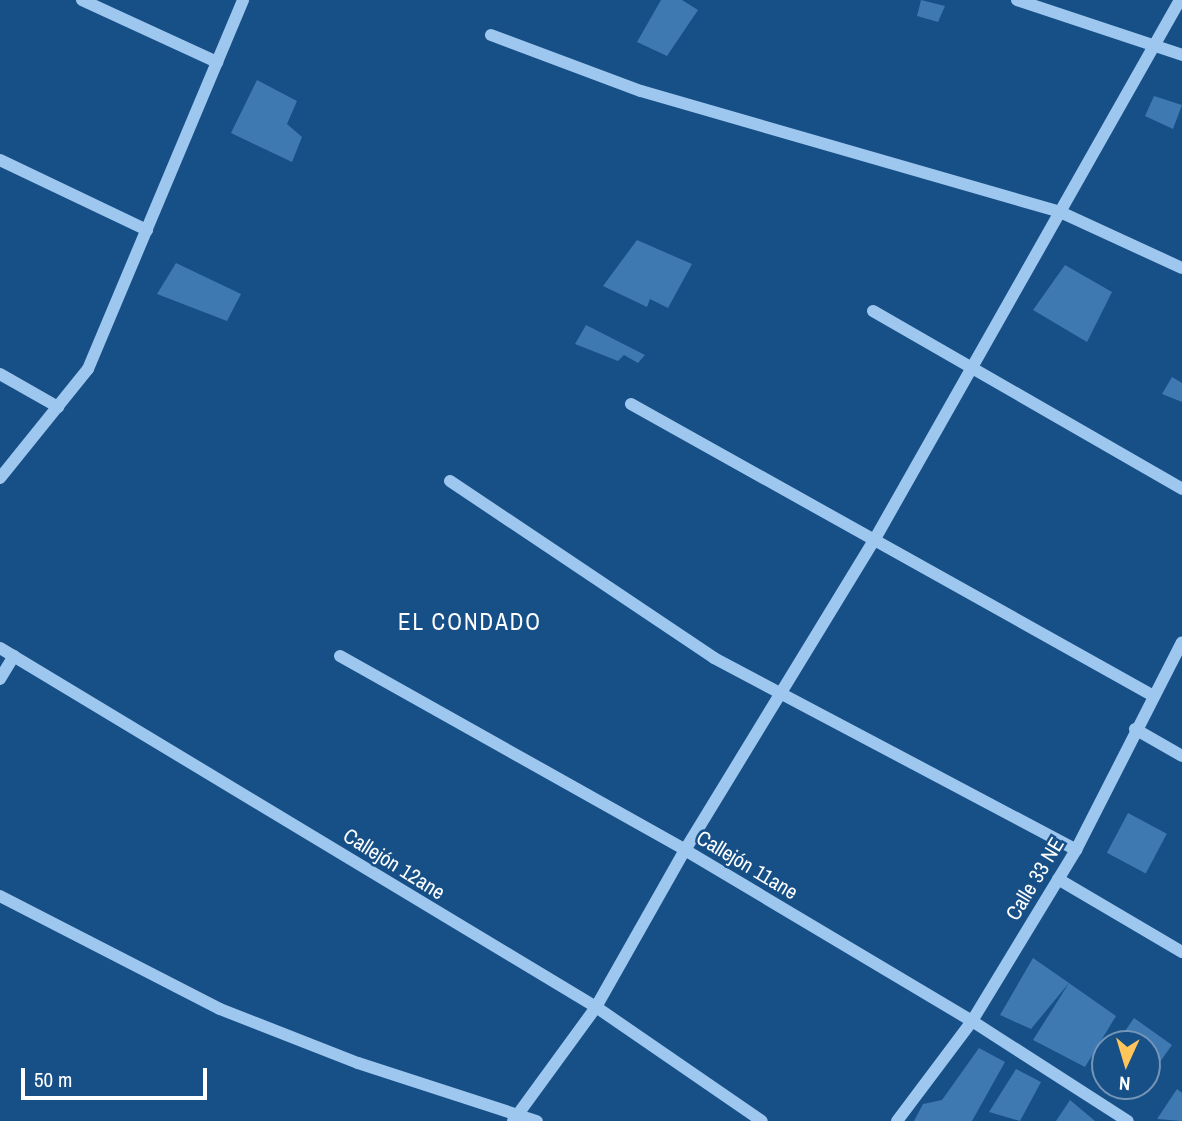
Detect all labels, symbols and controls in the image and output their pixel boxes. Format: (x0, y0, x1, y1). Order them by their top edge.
district label: EL CONDADO (399, 608, 541, 636)
street label: Callejón 12ane (339, 823, 449, 905)
street label: Callejón 11ane (692, 825, 802, 905)
street label: Calle 33 NE (1001, 833, 1069, 925)
north arrow (1091, 1030, 1161, 1100)
scale bar (24, 1054, 210, 1098)
text: 50 m (34, 1065, 72, 1094)
text: N (1118, 1071, 1131, 1097)

